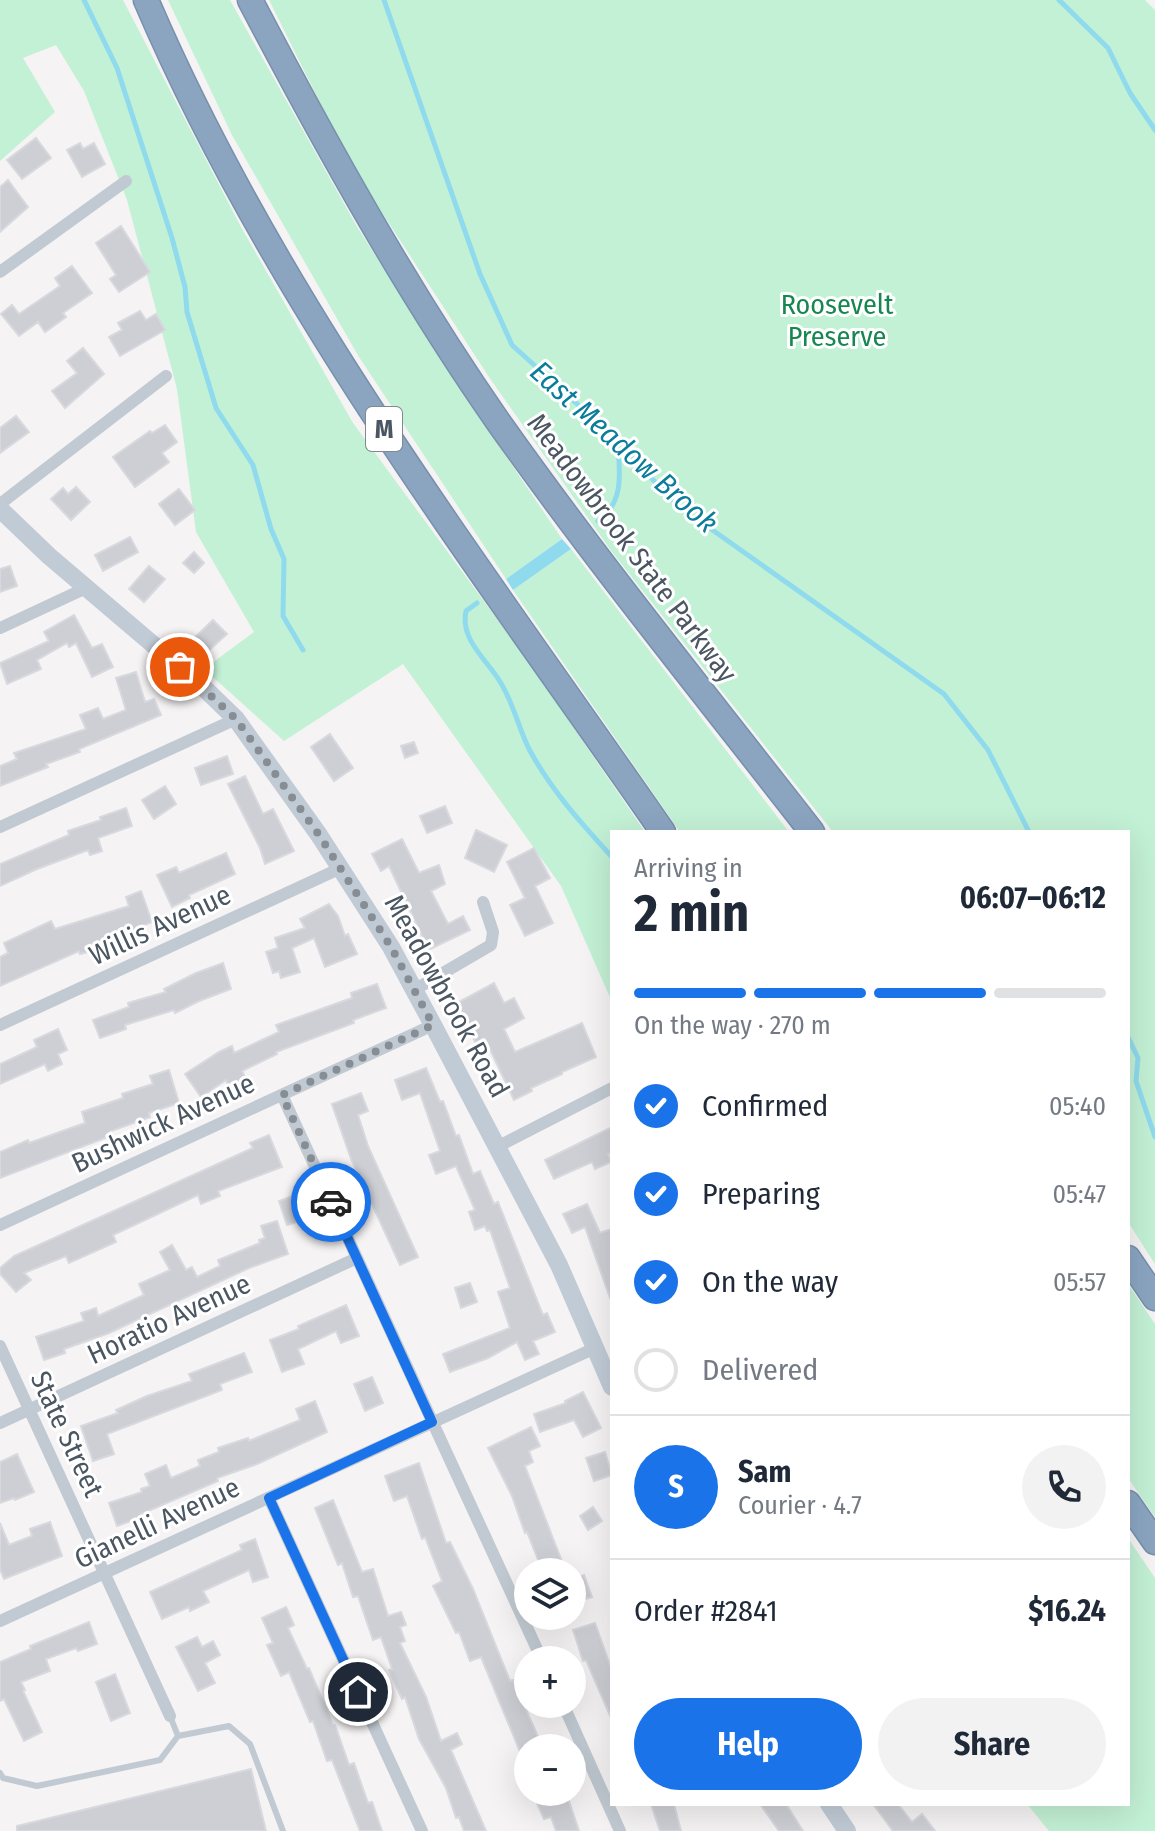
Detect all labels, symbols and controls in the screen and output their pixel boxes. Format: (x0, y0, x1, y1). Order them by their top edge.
park label: Roosevelt Preserve (781, 288, 894, 353)
water label: East Meadow Brook (523, 353, 725, 541)
road number: M (366, 407, 402, 451)
street label: Meadowbrook State Parkway (520, 407, 744, 689)
pin (146, 633, 214, 701)
icon: bag (158, 645, 202, 689)
text: Arriving in (634, 853, 743, 884)
street label: Willis Avenue (84, 878, 236, 972)
text: 06:07–06:12 (960, 880, 1106, 916)
text: 2 min (634, 882, 749, 945)
street label: Meadowbrook Road (378, 889, 516, 1103)
text: On the way · 270 m (634, 1010, 831, 1041)
street label: Bushwick Avenue (66, 1066, 260, 1180)
icon: check (634, 1084, 678, 1128)
text: Confirmed (702, 1088, 828, 1124)
text: 05:40 (1049, 1091, 1106, 1122)
courier (291, 1162, 371, 1242)
icon: check (634, 1172, 678, 1216)
text: Preparing (702, 1176, 820, 1212)
text: 05:47 (1053, 1179, 1106, 1210)
icon: car (309, 1180, 353, 1224)
icon: check (634, 1260, 678, 1304)
text: On the way (702, 1264, 838, 1300)
street label: Horatio Avenue (82, 1267, 256, 1371)
text: 05:57 (1053, 1267, 1106, 1298)
text: Delivered (702, 1352, 818, 1388)
street label: State Street (24, 1366, 111, 1503)
button: phone (1022, 1445, 1106, 1529)
text: Sam (738, 1454, 791, 1490)
text: S (668, 1469, 684, 1505)
street label: Gianelli Avenue (69, 1470, 245, 1576)
text: Courier · 4.7 (738, 1490, 862, 1521)
map controls (514, 1558, 586, 1806)
button: layers (514, 1558, 586, 1630)
text: Order #2841 (634, 1593, 778, 1629)
text: $16.24 (1028, 1593, 1106, 1629)
button: + (514, 1646, 586, 1718)
pin (324, 1658, 392, 1726)
icon: home (336, 1670, 380, 1714)
button: Help (634, 1698, 862, 1790)
button: Share (878, 1698, 1106, 1790)
button: − (514, 1734, 586, 1806)

